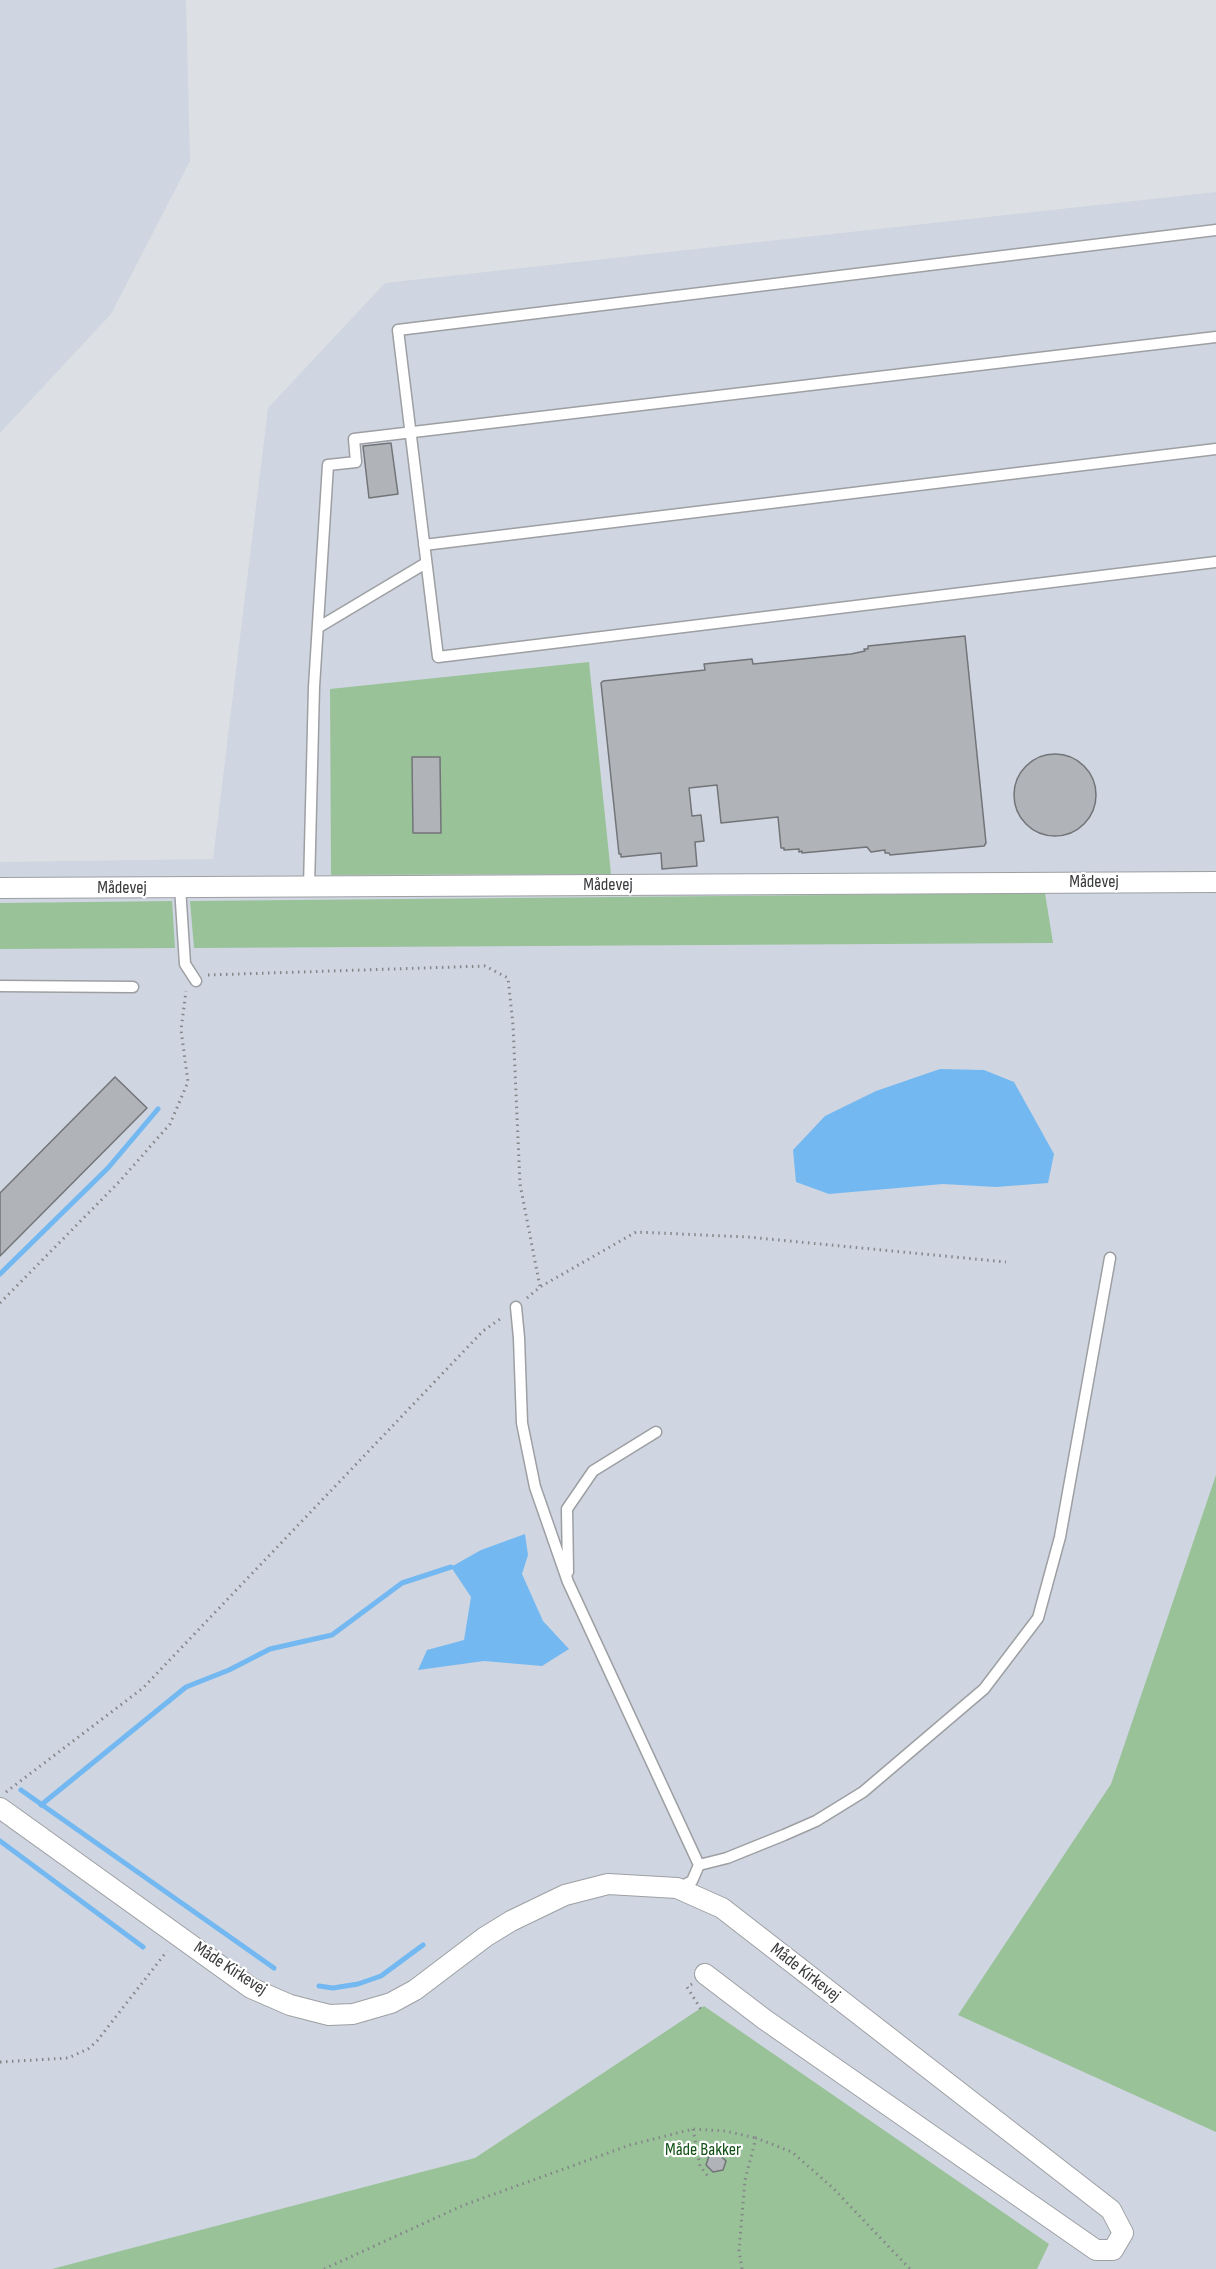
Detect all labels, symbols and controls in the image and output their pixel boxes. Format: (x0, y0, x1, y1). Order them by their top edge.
street label: Mådevej (1069, 871, 1119, 893)
street label: Mådevej (583, 874, 633, 896)
street label: Mådevej (97, 877, 147, 899)
street label: Måde Kirkevej (189, 1937, 271, 2001)
street label: Måde Kirkevej (766, 1939, 844, 2007)
park label: Måde Bakker (665, 2139, 741, 2161)

